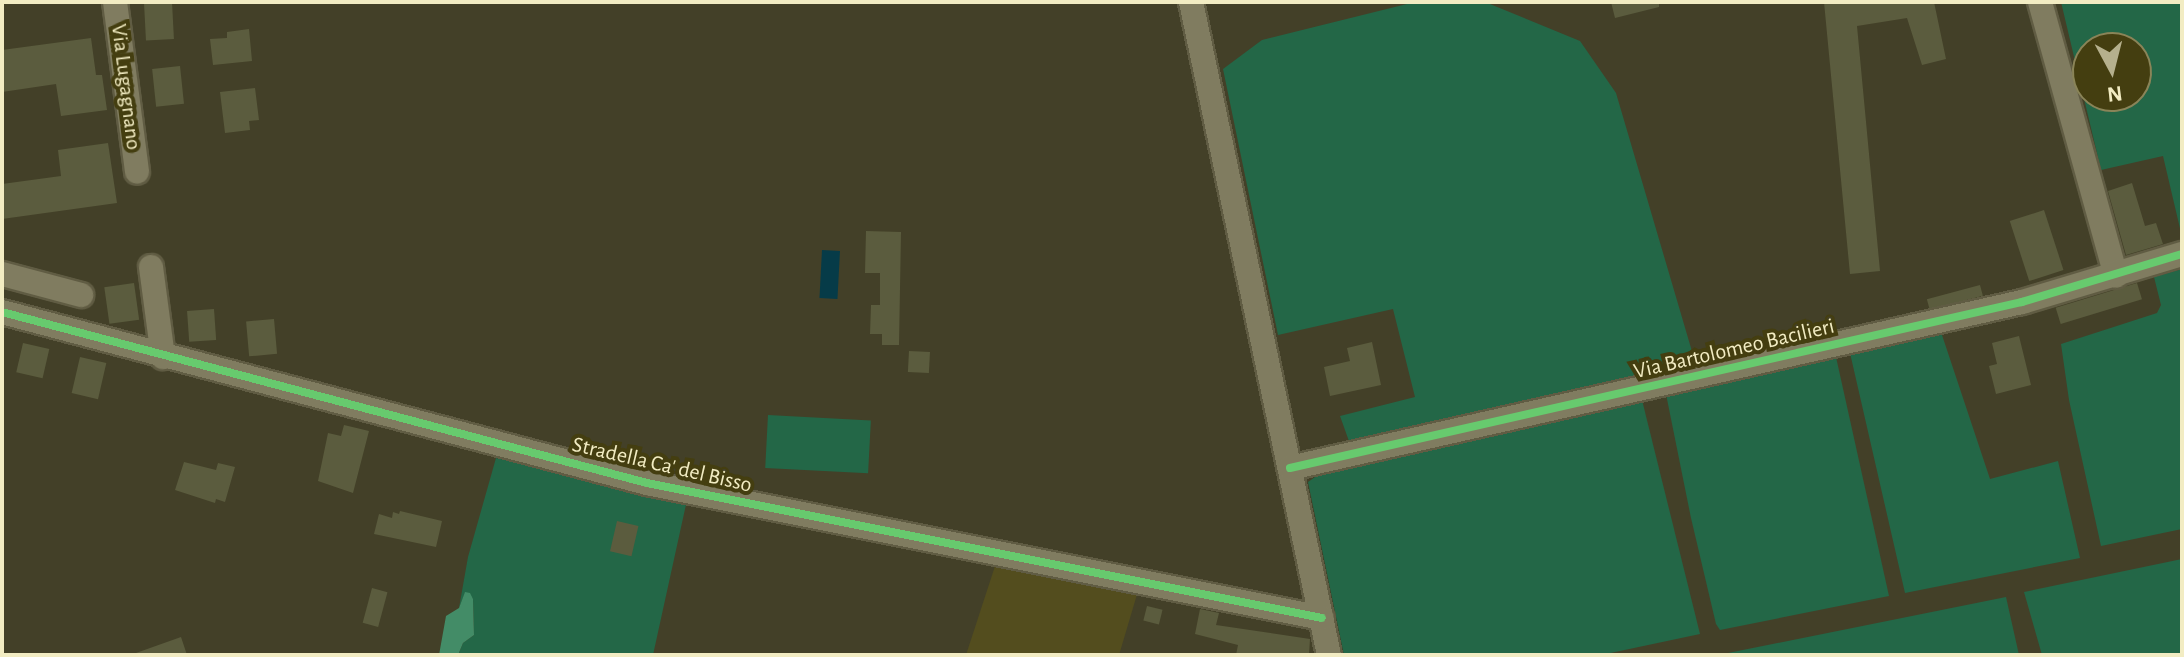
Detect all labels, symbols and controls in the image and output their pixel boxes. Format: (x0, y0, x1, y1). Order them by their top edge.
street label: Via Lugagnano (105, 23, 147, 151)
north arrow (2072, 32, 2152, 112)
text: N (2106, 82, 2124, 106)
street label: Via Bartolomeo Bacilieri (1631, 313, 1837, 385)
street label: Stradella Ca' del Bisso (570, 431, 754, 499)

